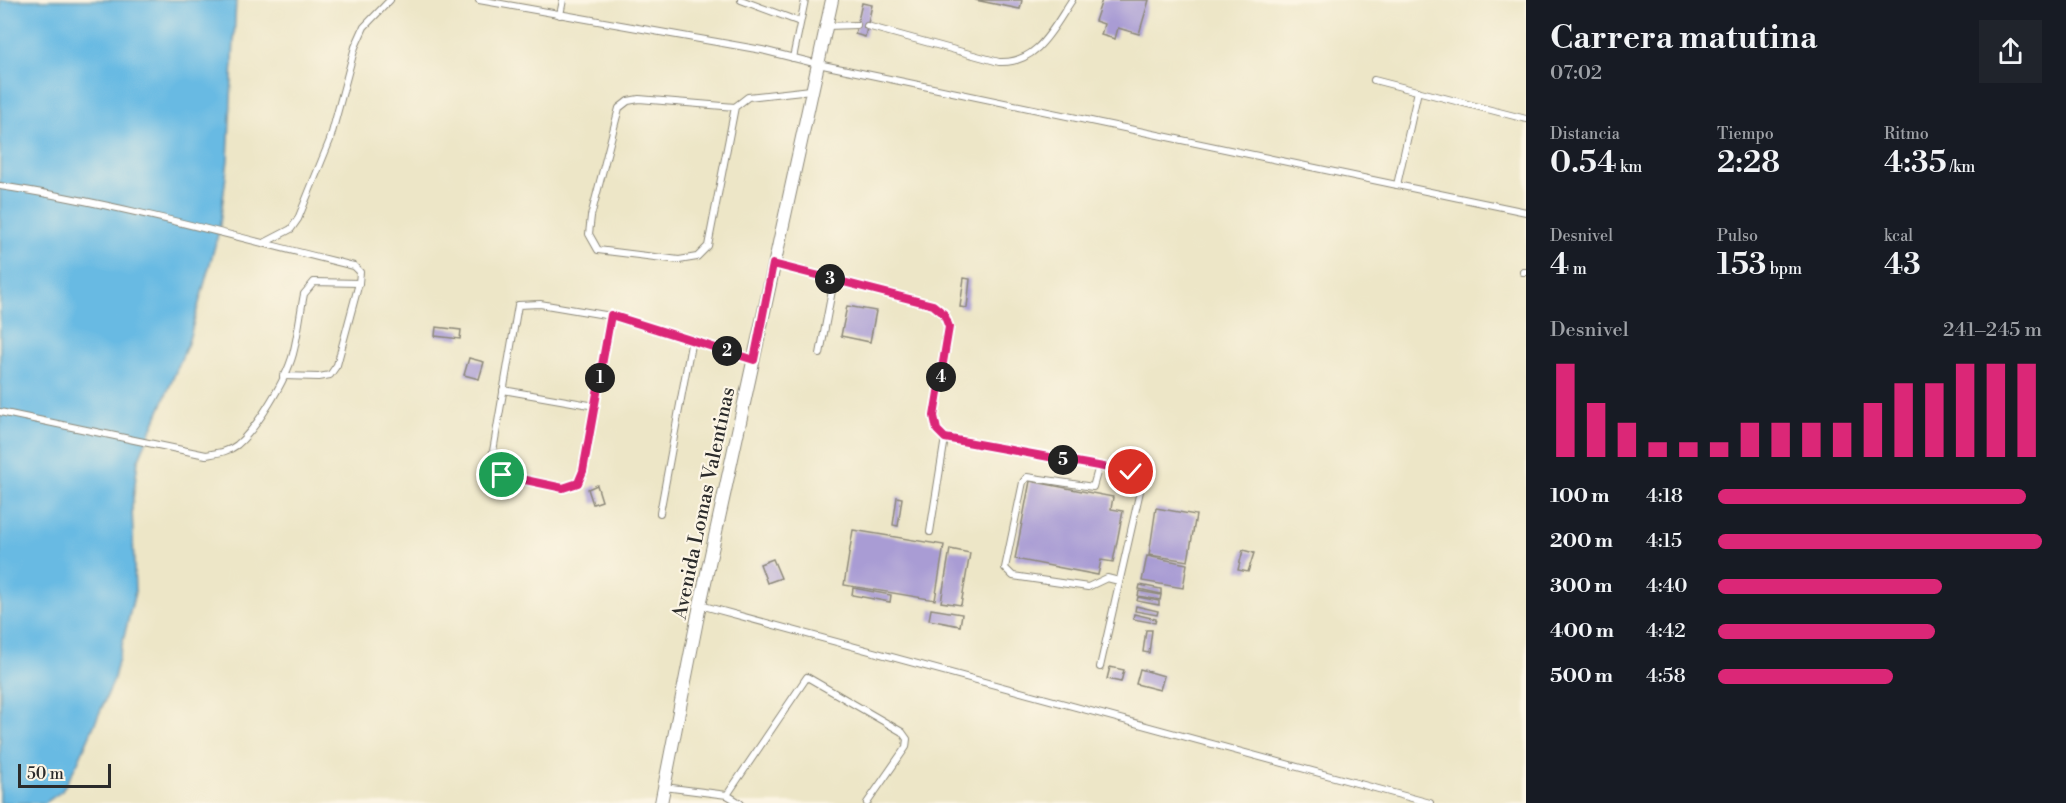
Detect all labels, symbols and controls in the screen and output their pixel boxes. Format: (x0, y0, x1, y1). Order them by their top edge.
text: Carrera matutina (1550, 18, 1817, 59)
button: share (1979, 20, 2042, 83)
text: 07:02 (1550, 61, 1602, 86)
text: Distancia (1550, 124, 1620, 144)
text: Tiempo (1717, 124, 1774, 144)
text: Ritmo (1884, 124, 1929, 144)
text: 0.54 (1550, 144, 1617, 182)
text: 2:28 (1717, 144, 1780, 182)
text: 4:35 (1884, 144, 1947, 182)
text: km (1617, 157, 1642, 177)
text: /km (1947, 157, 1975, 177)
text: Desnivel (1550, 226, 1613, 246)
text: Pulso (1717, 226, 1758, 246)
text: kcal (1884, 226, 1913, 246)
text: 4 (1550, 246, 1569, 284)
text: 153 (1717, 246, 1766, 284)
text: 43 (1884, 246, 1921, 284)
text: m (1569, 259, 1587, 279)
text: bpm (1766, 259, 1802, 279)
pin: 3 (815, 264, 845, 294)
text: 3 (825, 269, 835, 289)
text: Desnivel (1550, 318, 1629, 343)
text: 241–245 m (1943, 318, 2042, 343)
pin: 2 (712, 336, 742, 366)
text: 2 (722, 341, 732, 361)
pin: 4 (926, 362, 956, 392)
pin: 1 (585, 363, 615, 393)
text: 4 (936, 367, 946, 387)
text: 1 (596, 368, 604, 388)
street label: Avenida Lomas Valentinas (667, 385, 741, 623)
pin: 5 (1048, 445, 1078, 475)
pin (1105, 446, 1156, 497)
pin (476, 449, 527, 500)
text: 5 (1058, 450, 1068, 470)
icon: check (1114, 455, 1147, 488)
icon: arrive (485, 458, 518, 491)
text: 100 m (1550, 484, 1609, 509)
text: 4:18 (1646, 484, 1683, 509)
text: 200 m (1550, 529, 1613, 554)
text: 4:15 (1646, 529, 1682, 554)
text: 300 m (1550, 574, 1613, 599)
text: 4:40 (1646, 574, 1688, 599)
text: 400 m (1550, 619, 1614, 644)
text: 4:42 (1646, 619, 1686, 644)
text: 500 m (1550, 664, 1613, 689)
text: 4:58 (1646, 664, 1686, 689)
scale bar (18, 761, 111, 788)
text: 50 m (27, 764, 64, 784)

